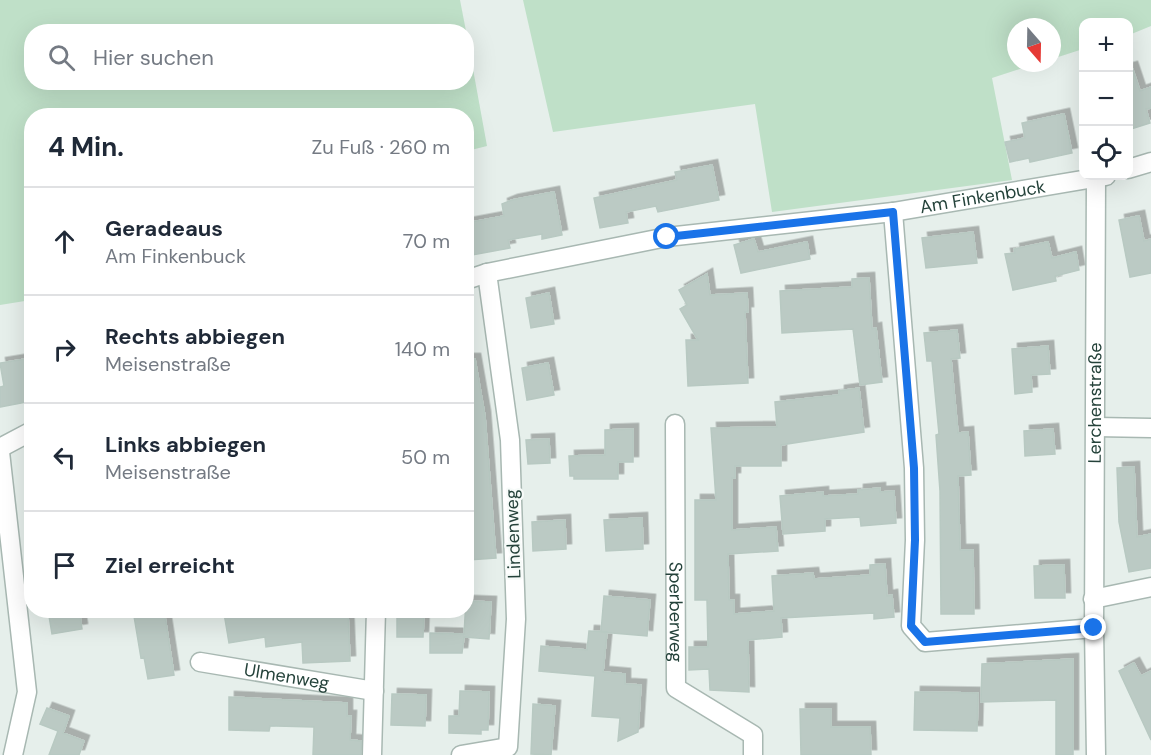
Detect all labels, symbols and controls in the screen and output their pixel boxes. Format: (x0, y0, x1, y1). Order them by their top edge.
north arrow (1007, 18, 1061, 72)
map controls (1079, 18, 1133, 180)
button: + (1079, 18, 1133, 72)
search box (24, 24, 474, 90)
icon: search (45, 41, 78, 74)
text: Hier suchen (93, 43, 214, 72)
button: − (1079, 72, 1133, 126)
button: locate (1079, 126, 1133, 180)
text: 4 Min. (48, 130, 124, 164)
text: Zu Fuß · 260 m (312, 134, 450, 160)
street label: Am Finkenbuck (918, 174, 1047, 219)
text: Geradeaus (105, 214, 223, 243)
route start (653, 223, 679, 249)
icon: ahead (48, 225, 81, 258)
text: 70 m (403, 228, 450, 254)
text: Am Finkenbuck (105, 243, 246, 269)
text: Rechts abbiegen (105, 322, 285, 351)
icon: right (48, 333, 81, 366)
text: 140 m (395, 336, 450, 362)
street label: Lerchenstraße (1083, 342, 1107, 464)
text: Meisenstraße (105, 351, 231, 377)
text: Links abbiegen (105, 430, 266, 459)
icon: left (48, 441, 81, 474)
text: 50 m (401, 444, 450, 470)
text: Meisenstraße (105, 459, 231, 485)
street label: Lindenweg (499, 489, 527, 579)
icon: arrive (48, 549, 81, 582)
text: Ziel erreicht (105, 551, 235, 580)
street label: Sperberweg (664, 562, 688, 662)
route end (1080, 614, 1106, 640)
street label: Ulmenweg (242, 658, 331, 695)

